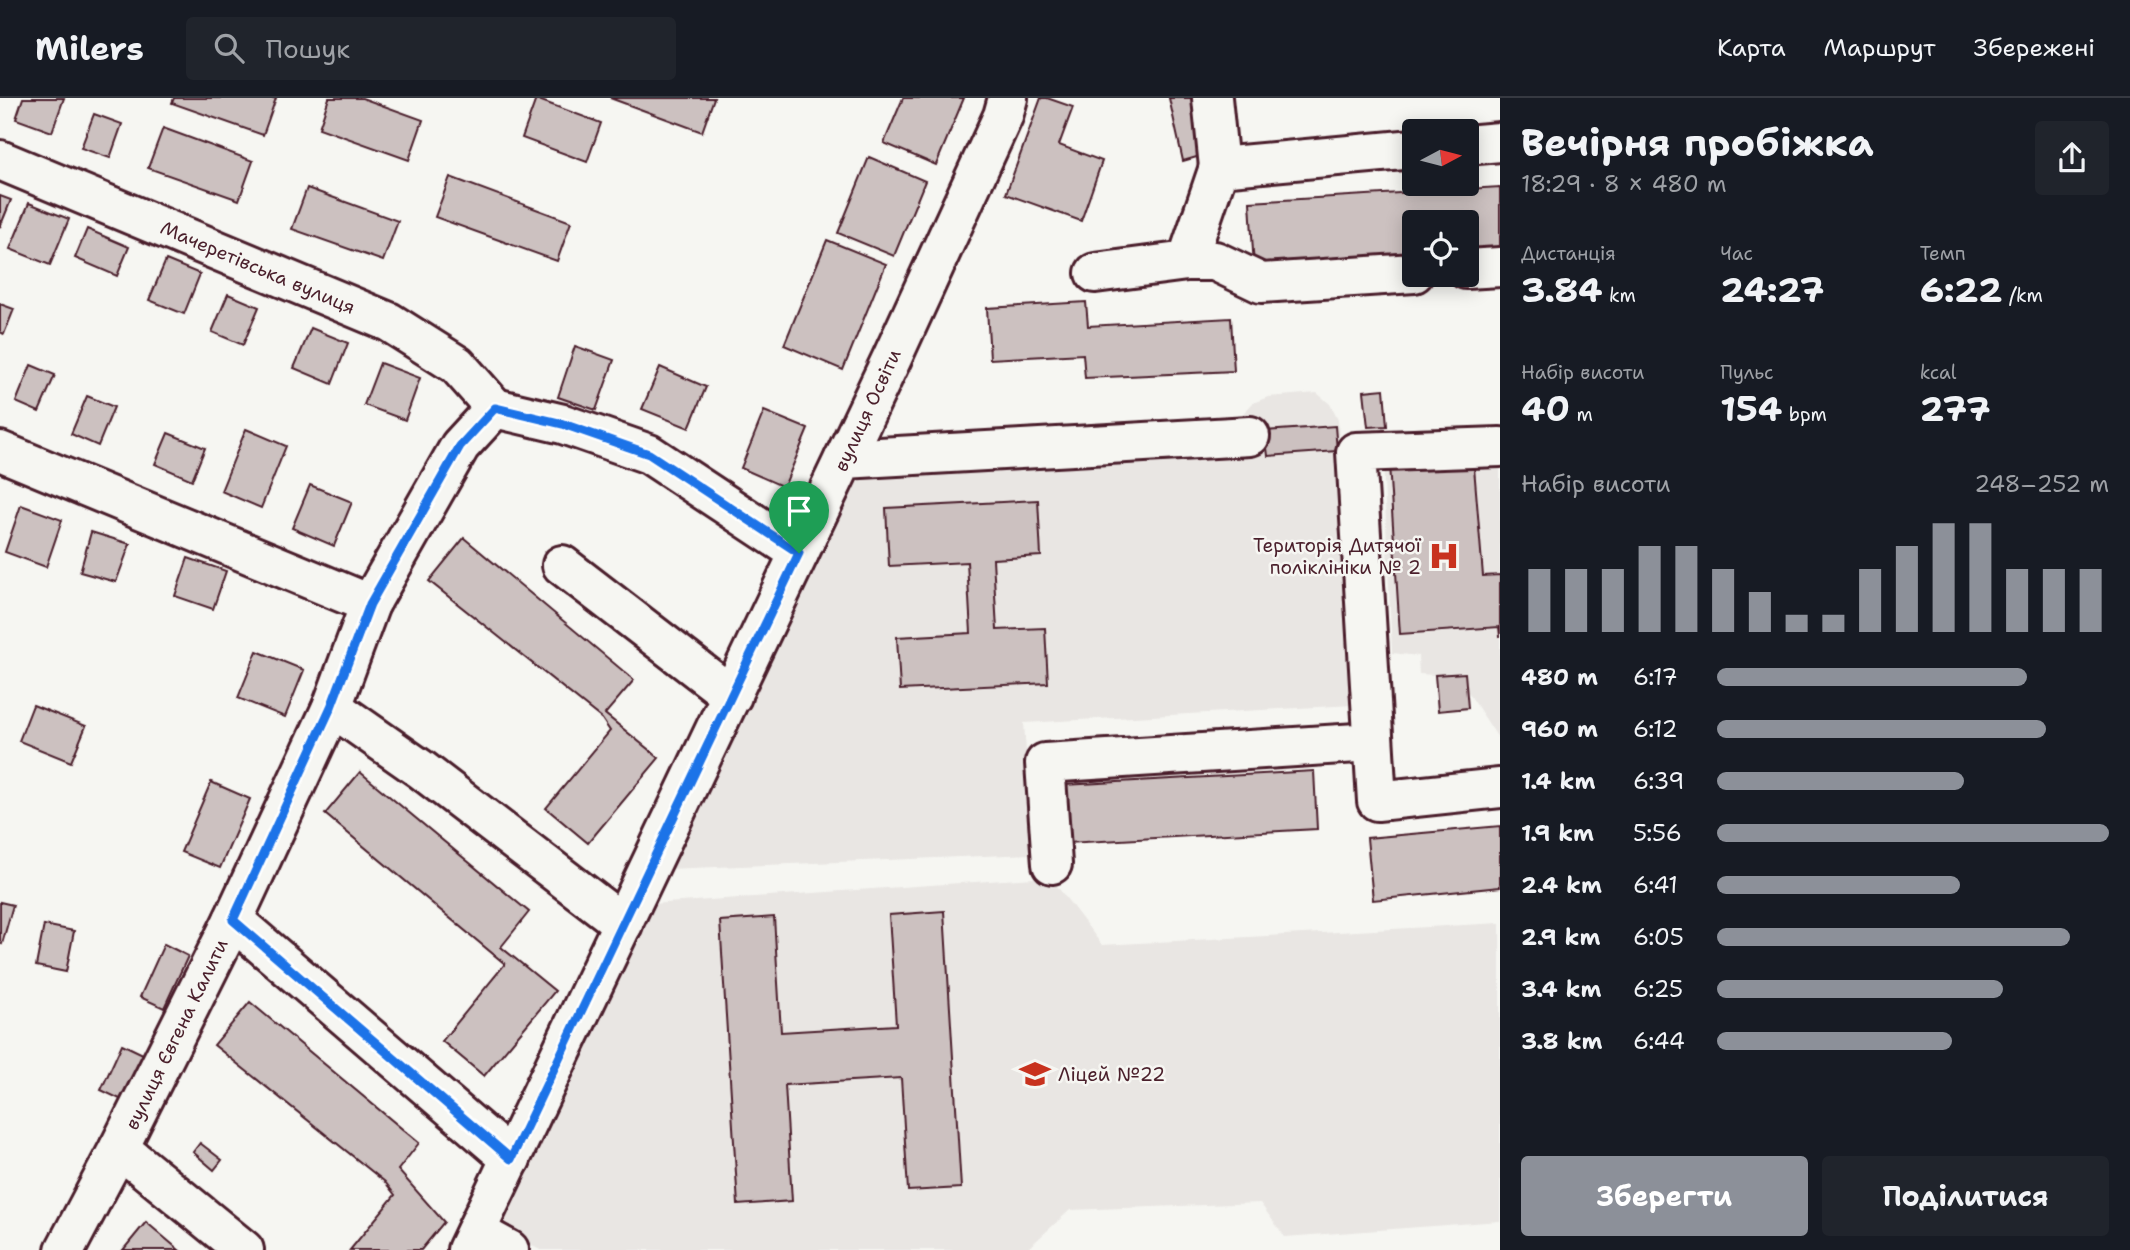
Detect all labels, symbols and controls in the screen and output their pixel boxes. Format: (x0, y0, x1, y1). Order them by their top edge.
search box (186, 17, 676, 80)
text: Milers (35, 26, 144, 71)
icon: search (210, 29, 248, 67)
text: Пошук (266, 31, 350, 66)
text: Карта (1717, 32, 1786, 64)
text: Маршрут (1824, 32, 1936, 64)
text: Збережені (1974, 32, 2095, 64)
text: Вечірня пробіжка (1521, 117, 1874, 168)
north arrow (1402, 119, 1479, 196)
map controls (1402, 119, 1479, 287)
button: share (2035, 121, 2109, 195)
text: 18:29 · 8 × 480 m (1521, 169, 1726, 199)
button: locate (1402, 210, 1479, 287)
street label: Мачеретівська вулиця (157, 215, 359, 320)
text: Дистанція (1521, 241, 1616, 266)
text: Час (1720, 241, 1753, 266)
text: Темп (1920, 241, 1966, 266)
text: 3.84 (1521, 266, 1603, 313)
text: 24:27 (1720, 266, 1824, 313)
text: 6:22 (1920, 266, 2002, 313)
text: km (1603, 283, 1636, 308)
text: /km (2002, 283, 2043, 308)
street label: вулиця Освіти (828, 345, 907, 475)
text: Набір висоти (1521, 360, 1645, 385)
text: Пульс (1720, 360, 1774, 385)
text: kcal (1920, 360, 1957, 385)
text: 40 (1521, 385, 1570, 432)
text: 154 (1720, 385, 1782, 432)
text: 277 (1920, 385, 1991, 432)
text: m (1570, 402, 1593, 427)
text: bpm (1782, 402, 1827, 427)
text: Набір висоти (1521, 469, 1671, 499)
text: 248–252 m (1974, 469, 2109, 499)
pin (769, 481, 829, 553)
icon: arrive (780, 492, 818, 530)
place label: Територія Дитячої поліклініки № 2 (1253, 533, 1422, 580)
hospital icon: Територія Дитячої поліклініки № 2 (1427, 539, 1461, 573)
text: 480 m (1521, 662, 1598, 692)
text: 6:17 (1633, 662, 1678, 692)
text: 960 m (1521, 714, 1598, 744)
text: 6:12 (1633, 714, 1678, 744)
text: 1.4 km (1521, 766, 1595, 796)
text: 6:39 (1633, 766, 1684, 796)
text: 1.9 km (1521, 818, 1594, 848)
text: 5:56 (1633, 818, 1682, 848)
text: 2.4 km (1521, 870, 1602, 900)
text: 6:41 (1633, 870, 1678, 900)
text: 2.9 km (1521, 922, 1600, 952)
text: 6:05 (1633, 922, 1684, 952)
street label: вулиця Євгена Калити (119, 935, 234, 1134)
text: 3.4 km (1521, 974, 1601, 1004)
text: 6:25 (1633, 974, 1683, 1004)
text: 3.8 km (1521, 1026, 1602, 1056)
text: 6:44 (1633, 1026, 1685, 1056)
school or university icon: Ліцей №22 (1018, 1057, 1052, 1091)
place label: Ліцей №22 (1058, 1062, 1165, 1087)
button: Зберегти (1521, 1156, 1808, 1236)
button: Поділитися (1822, 1156, 2109, 1236)

